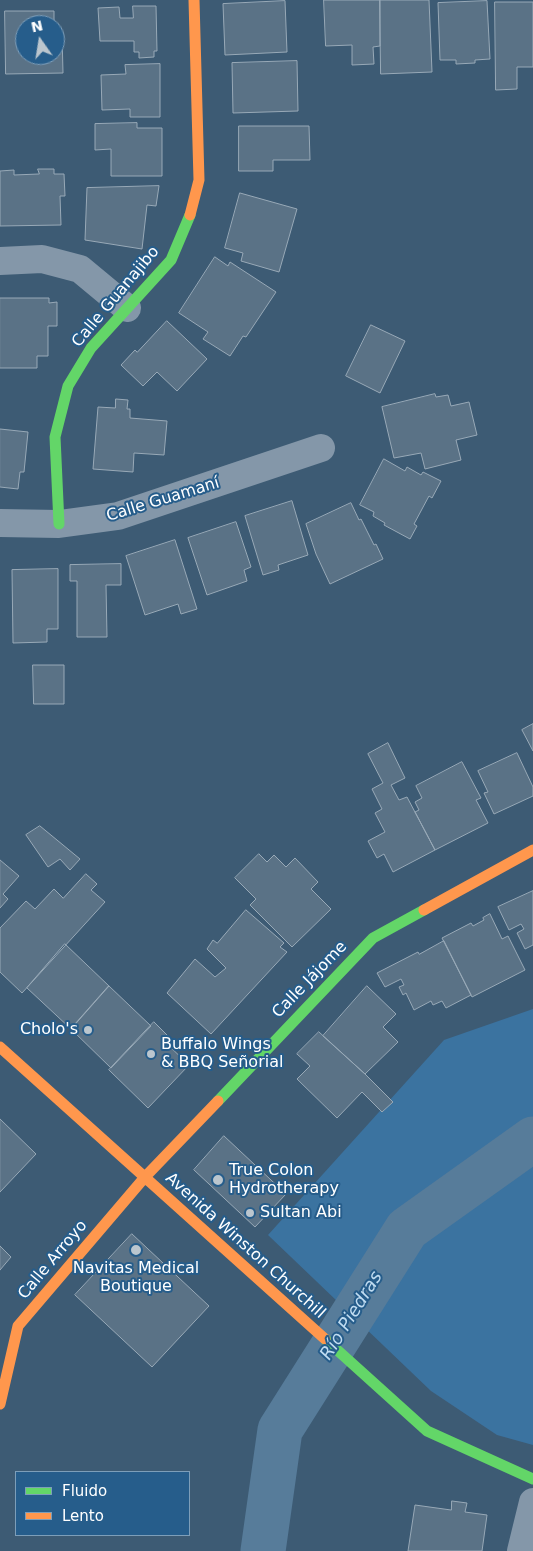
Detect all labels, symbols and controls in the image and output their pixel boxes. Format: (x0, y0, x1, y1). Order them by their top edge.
north arrow (15, 15, 65, 65)
text: N (29, 17, 44, 35)
street label: Calle Guanajibo (68, 243, 164, 351)
street label: Calle Guamaní (104, 474, 222, 526)
street label: Calle Jájome (269, 938, 351, 1022)
place label: Cholo's (20, 1020, 78, 1040)
marker: Cholo's (82, 1024, 94, 1036)
place label: Buffalo Wings & BBQ Señorial (161, 1035, 283, 1073)
marker: Buffalo Wings & BBQ Señorial (145, 1048, 157, 1060)
place label: True Colon Hydrotherapy (229, 1161, 339, 1199)
street label: Avenida Winston Churchill (161, 1169, 329, 1323)
marker: True Colon Hydrotherapy (211, 1173, 225, 1187)
place label: Sultan Abi (260, 1203, 342, 1223)
marker: Sultan Abi (244, 1207, 256, 1219)
street label: Calle Arroyo (14, 1217, 92, 1303)
marker: Navitas Medical Boutique (129, 1243, 143, 1257)
place label: Navitas Medical Boutique (73, 1259, 199, 1297)
water label: Río Piedras (316, 1268, 388, 1364)
legend (15, 1471, 190, 1536)
text: Fluido (62, 1482, 107, 1500)
text: Lento (62, 1507, 104, 1525)

